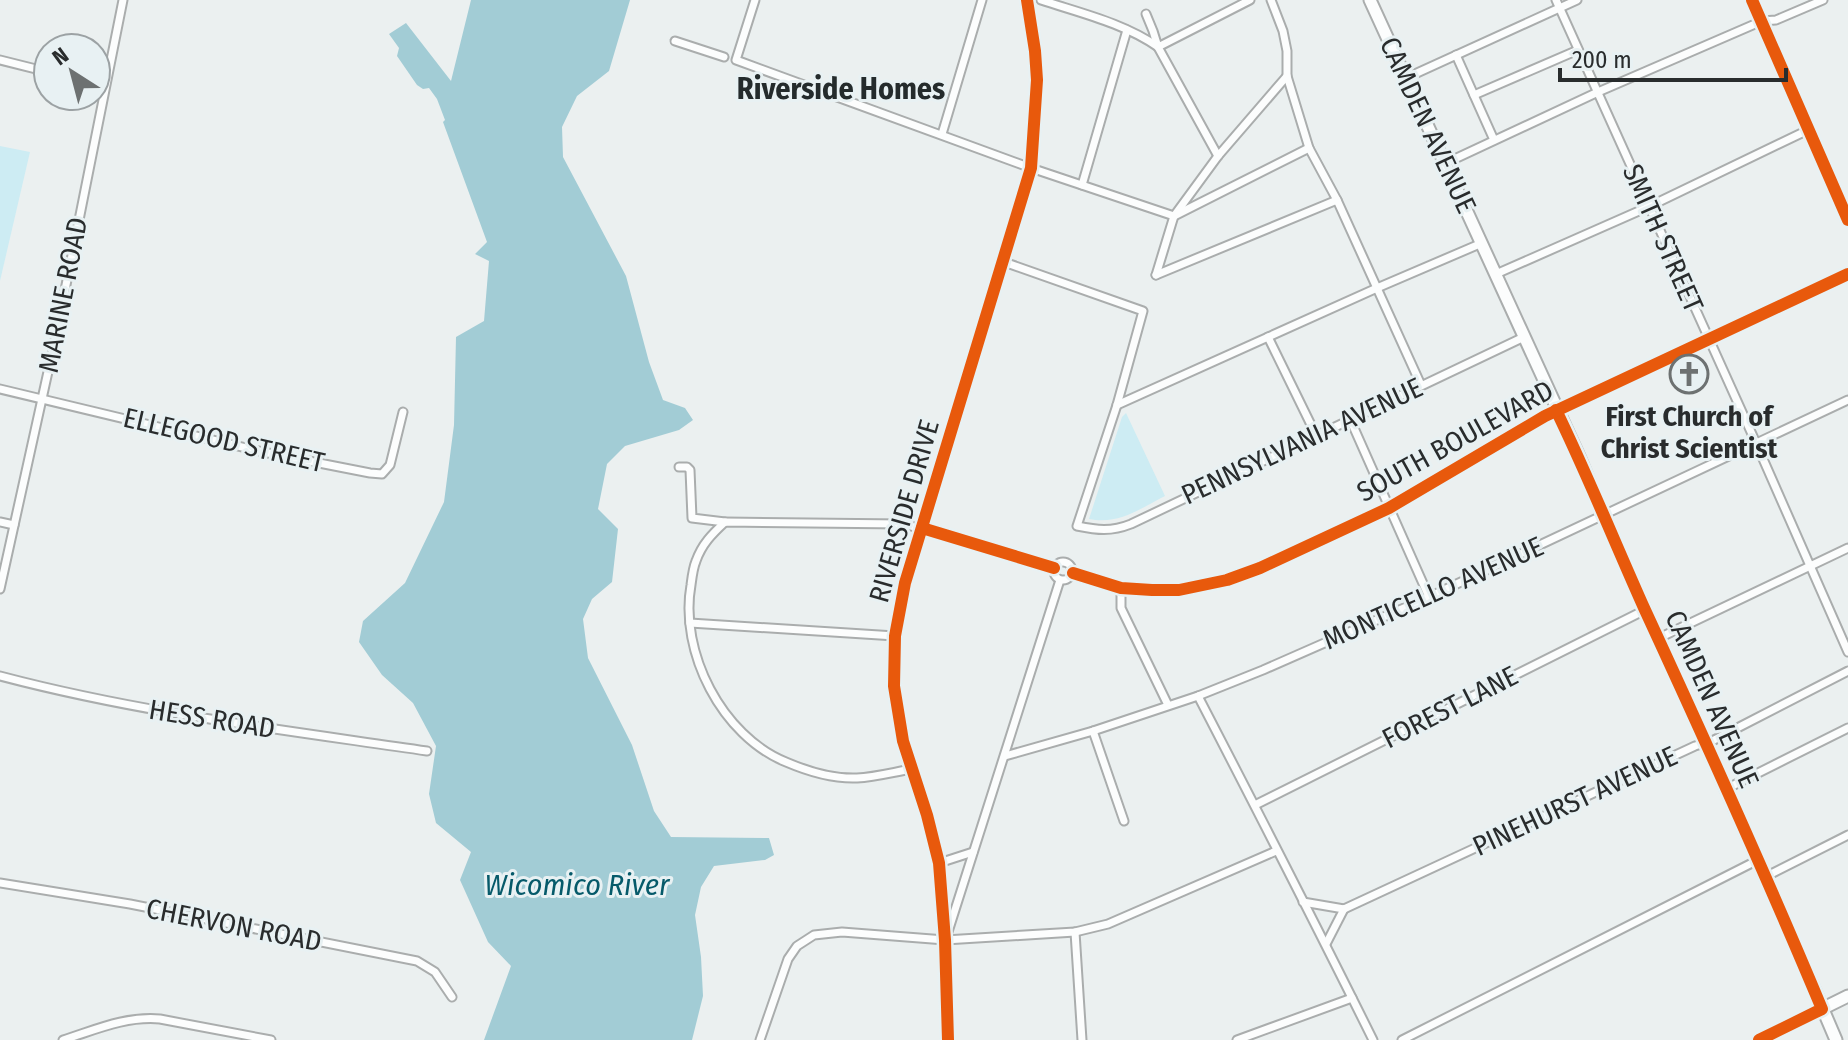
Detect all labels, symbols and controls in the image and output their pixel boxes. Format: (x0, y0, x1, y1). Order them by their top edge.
north arrow (32, 32, 112, 112)
street label: CAMDEN AVENUE (1373, 32, 1483, 218)
scale bar (1560, 32, 1786, 82)
text: N (47, 41, 74, 71)
text: 200 m (1572, 46, 1632, 74)
district label: Riverside Homes (737, 71, 945, 107)
street label: SMITH STREET (1616, 159, 1710, 317)
street label: MARINE ROAD (32, 215, 94, 375)
church icon: First Church of Christ Scientist (1668, 353, 1710, 395)
street label: PENNSYLVANIA AVENUE (1176, 371, 1428, 511)
street label: SOUTH BOULEVARD (1351, 373, 1559, 509)
place label: First Church of Christ Scientist (1601, 400, 1778, 465)
street label: ELLEGOOD STREET (120, 401, 328, 479)
street label: RIVERSIDE DRIVE (862, 416, 946, 606)
street label: MONTICELLO AVENUE (1318, 530, 1548, 656)
street label: CAMDEN AVENUE (1658, 605, 1766, 793)
street label: FOREST LANE (1377, 659, 1523, 755)
street label: HESS ROAD (147, 693, 277, 745)
street label: PINEHURST AVENUE (1468, 739, 1682, 863)
water label: Wicomico River (485, 867, 671, 903)
street label: CHERVON ROAD (144, 892, 324, 958)

